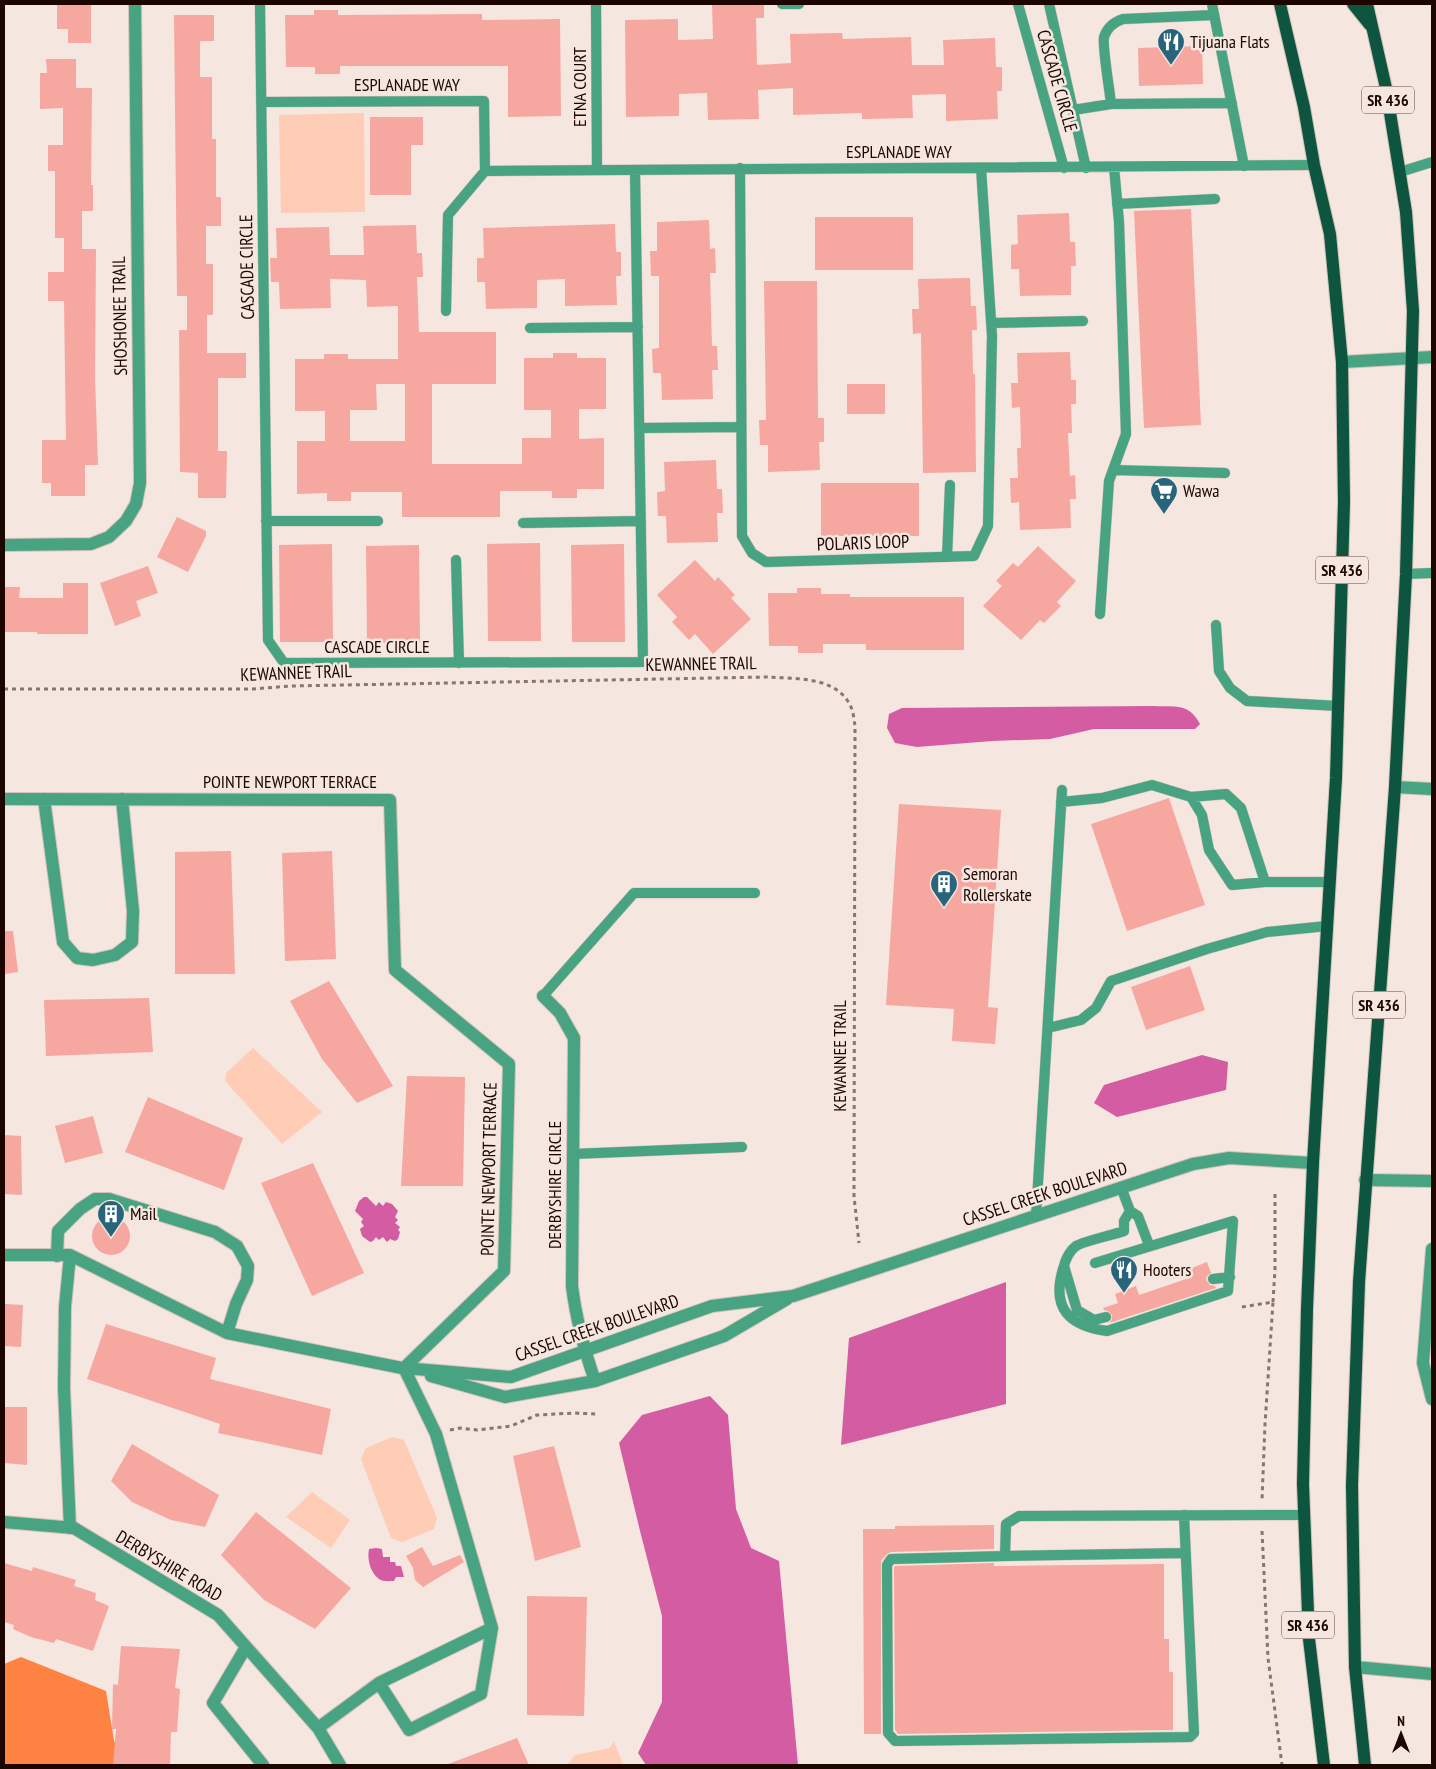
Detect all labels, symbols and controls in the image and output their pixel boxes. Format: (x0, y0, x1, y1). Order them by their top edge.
street label: CASCADE CIRCLE (1032, 27, 1083, 135)
restaurant icon: Tijuana Flats (1156, 27, 1186, 66)
place label: Tijuana Flats (1190, 30, 1270, 53)
street label: ETNA COURT (568, 47, 591, 127)
street label: ESPLANADE WAY (354, 73, 461, 96)
road number: SR 436 (1362, 86, 1414, 114)
street label: ESPLANADE WAY (846, 140, 953, 163)
street label: CASCADE CIRCLE (234, 214, 259, 320)
street label: SHOSHONEE TRAIL (107, 256, 132, 376)
supermarket icon: Wawa (1149, 476, 1179, 515)
place label: Wawa (1183, 479, 1220, 502)
street label: POLARIS LOOP (816, 529, 910, 556)
road number: SR 436 (1316, 556, 1368, 584)
street label: CASCADE CIRCLE (324, 635, 430, 658)
street label: KEWANNEE TRAIL (645, 651, 757, 676)
street label: KEWANNEE TRAIL (240, 659, 353, 686)
street label: POINTE NEWPORT TERRACE (203, 770, 377, 793)
place label: Semoran Rollerskate (963, 862, 1032, 906)
building icon: Semoran Rollerskate (929, 869, 959, 908)
road number: SR 436 (1353, 992, 1405, 1018)
street label: KEWANNEE TRAIL (828, 1000, 851, 1112)
street label: POINTE NEWPORT TERRACE (475, 1082, 502, 1256)
street label: DERBYSHIRE CIRCLE (543, 1121, 566, 1249)
street label: CASSEL CREEK BOULEVARD (960, 1156, 1130, 1231)
building icon: Mail (96, 1199, 126, 1238)
place label: Mail (130, 1202, 158, 1225)
restaurant icon: Hooters (1109, 1255, 1139, 1294)
place label: Hooters (1143, 1258, 1191, 1281)
street label: CASSEL CREEK BOULEVARD (512, 1289, 682, 1366)
street label: DERBYSHIRE ROAD (112, 1525, 227, 1606)
road number: SR 436 (1282, 1612, 1334, 1638)
north arrow (1376, 1709, 1426, 1759)
text: N (1397, 1712, 1405, 1730)

